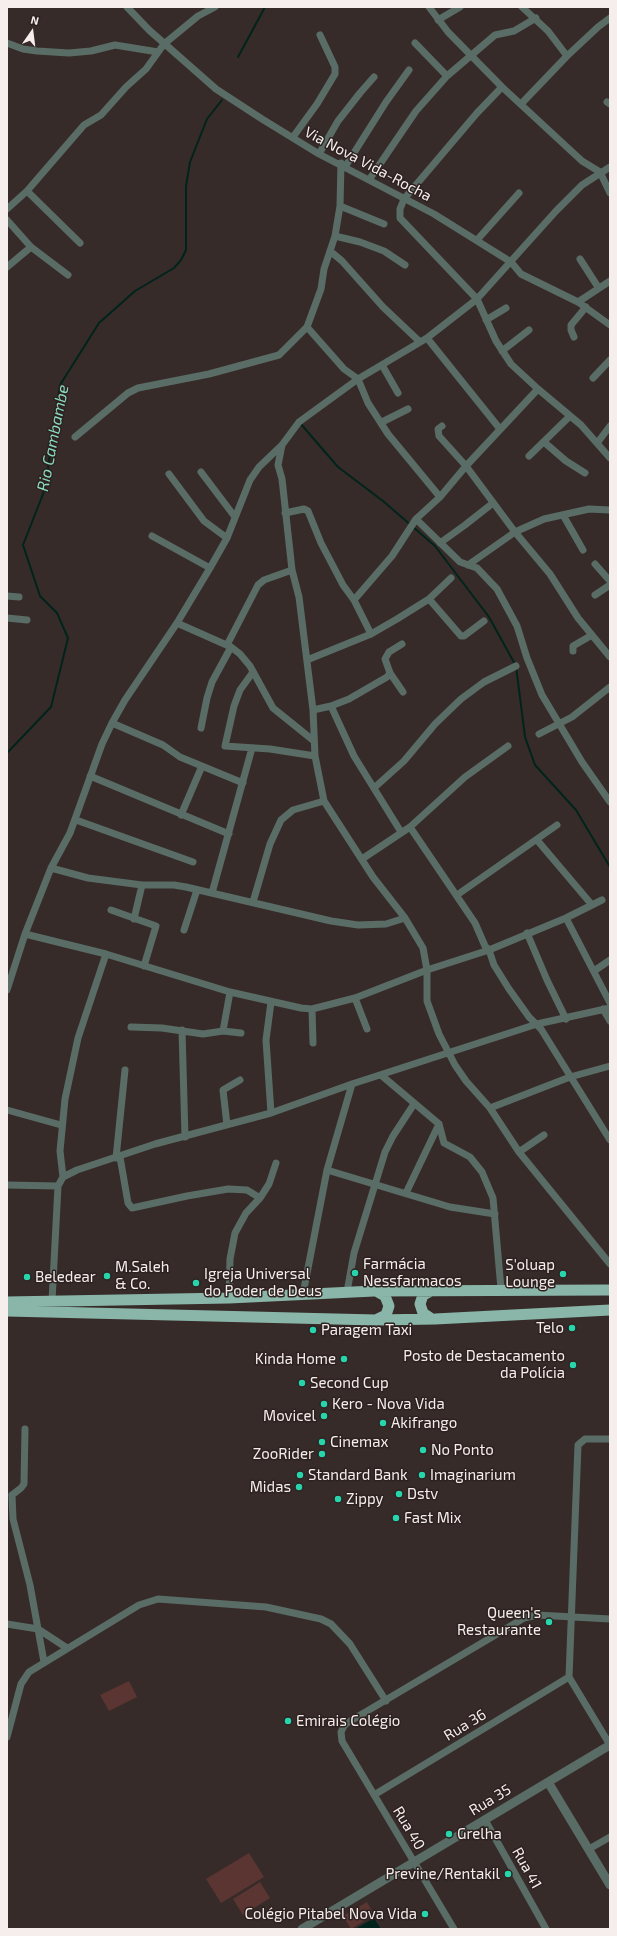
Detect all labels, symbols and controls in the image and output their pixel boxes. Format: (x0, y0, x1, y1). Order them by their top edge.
north arrow (12, 12, 52, 52)
text: N (30, 13, 40, 27)
street label: Via Nova Vida-Rocha (301, 123, 435, 205)
water label: Rio Cambambe (33, 383, 73, 493)
place label: Farmácia Nessfarmacos (363, 1255, 462, 1290)
place label: S'oluap Lounge (505, 1256, 555, 1291)
place label: M.Saleh & Co. (115, 1258, 169, 1293)
place label: Igreja Universal do Poder de Deus (204, 1265, 322, 1300)
place label: Beledear (35, 1268, 96, 1286)
marker: Farmácia Nessfarmacos (350, 1268, 360, 1278)
marker: S'oluap Lounge (558, 1269, 568, 1279)
marker: M.Saleh & Co. (102, 1271, 112, 1281)
marker: Beledear (22, 1272, 32, 1282)
marker: Igreja Universal do Poder de Deus (191, 1278, 201, 1288)
place label: Telo (536, 1319, 564, 1337)
place label: Paragem Taxi (321, 1321, 412, 1339)
marker: Telo (567, 1323, 577, 1333)
marker: Paragem Taxi (308, 1325, 318, 1335)
place label: Posto de Destacamento da Polícia (403, 1347, 565, 1382)
place label: Kinda Home (255, 1350, 336, 1368)
marker: Kinda Home (339, 1354, 349, 1364)
marker: Posto de Destacamento da Polícia (568, 1360, 578, 1370)
place label: Second Cup (310, 1374, 389, 1392)
marker: Second Cup (297, 1378, 307, 1388)
place label: Kero - Nova Vida (332, 1395, 445, 1413)
marker: Kero - Nova Vida (319, 1399, 329, 1409)
place label: Movicel (263, 1407, 316, 1425)
marker: Movicel (319, 1411, 329, 1421)
place label: Akifrango (391, 1414, 457, 1432)
marker: Akifrango (378, 1418, 388, 1428)
place label: Cinemax (330, 1433, 388, 1451)
marker: Cinemax (317, 1437, 327, 1447)
place label: No Ponto (431, 1441, 494, 1459)
place label: ZooRider (253, 1445, 314, 1463)
marker: No Ponto (418, 1445, 428, 1455)
marker: ZooRider (317, 1449, 327, 1459)
place label: Standard Bank (308, 1466, 408, 1484)
place label: Imaginarium (430, 1466, 516, 1484)
marker: Standard Bank (295, 1470, 305, 1480)
marker: Imaginarium (417, 1470, 427, 1480)
place label: Midas (250, 1478, 291, 1496)
marker: Midas (294, 1482, 304, 1492)
place label: Dstv (407, 1485, 438, 1503)
marker: Dstv (394, 1489, 404, 1499)
place label: Zippy (346, 1490, 383, 1508)
marker: Zippy (333, 1494, 343, 1504)
place label: Fast Mix (404, 1509, 461, 1527)
marker: Fast Mix (391, 1513, 401, 1523)
place label: Queen's Restaurante (457, 1604, 541, 1639)
marker: Queen's Restaurante (544, 1617, 554, 1627)
street label: Rua 36 (441, 1705, 489, 1745)
place label: Emirais Colégio (296, 1712, 400, 1730)
marker: Emirais Colégio (283, 1716, 293, 1726)
street label: Rua 35 (466, 1780, 514, 1820)
street label: Rua 40 (389, 1803, 429, 1853)
place label: Grelha (457, 1825, 502, 1843)
marker: Grelha (444, 1829, 454, 1839)
street label: Rua 41 (508, 1844, 546, 1892)
place label: Previne/Rentakil (385, 1865, 500, 1883)
marker: Previne/Rentakil (503, 1869, 513, 1879)
place label: Colégio Pitabel Nova Vida (244, 1905, 417, 1923)
marker: Colégio Pitabel Nova Vida (420, 1909, 430, 1919)

